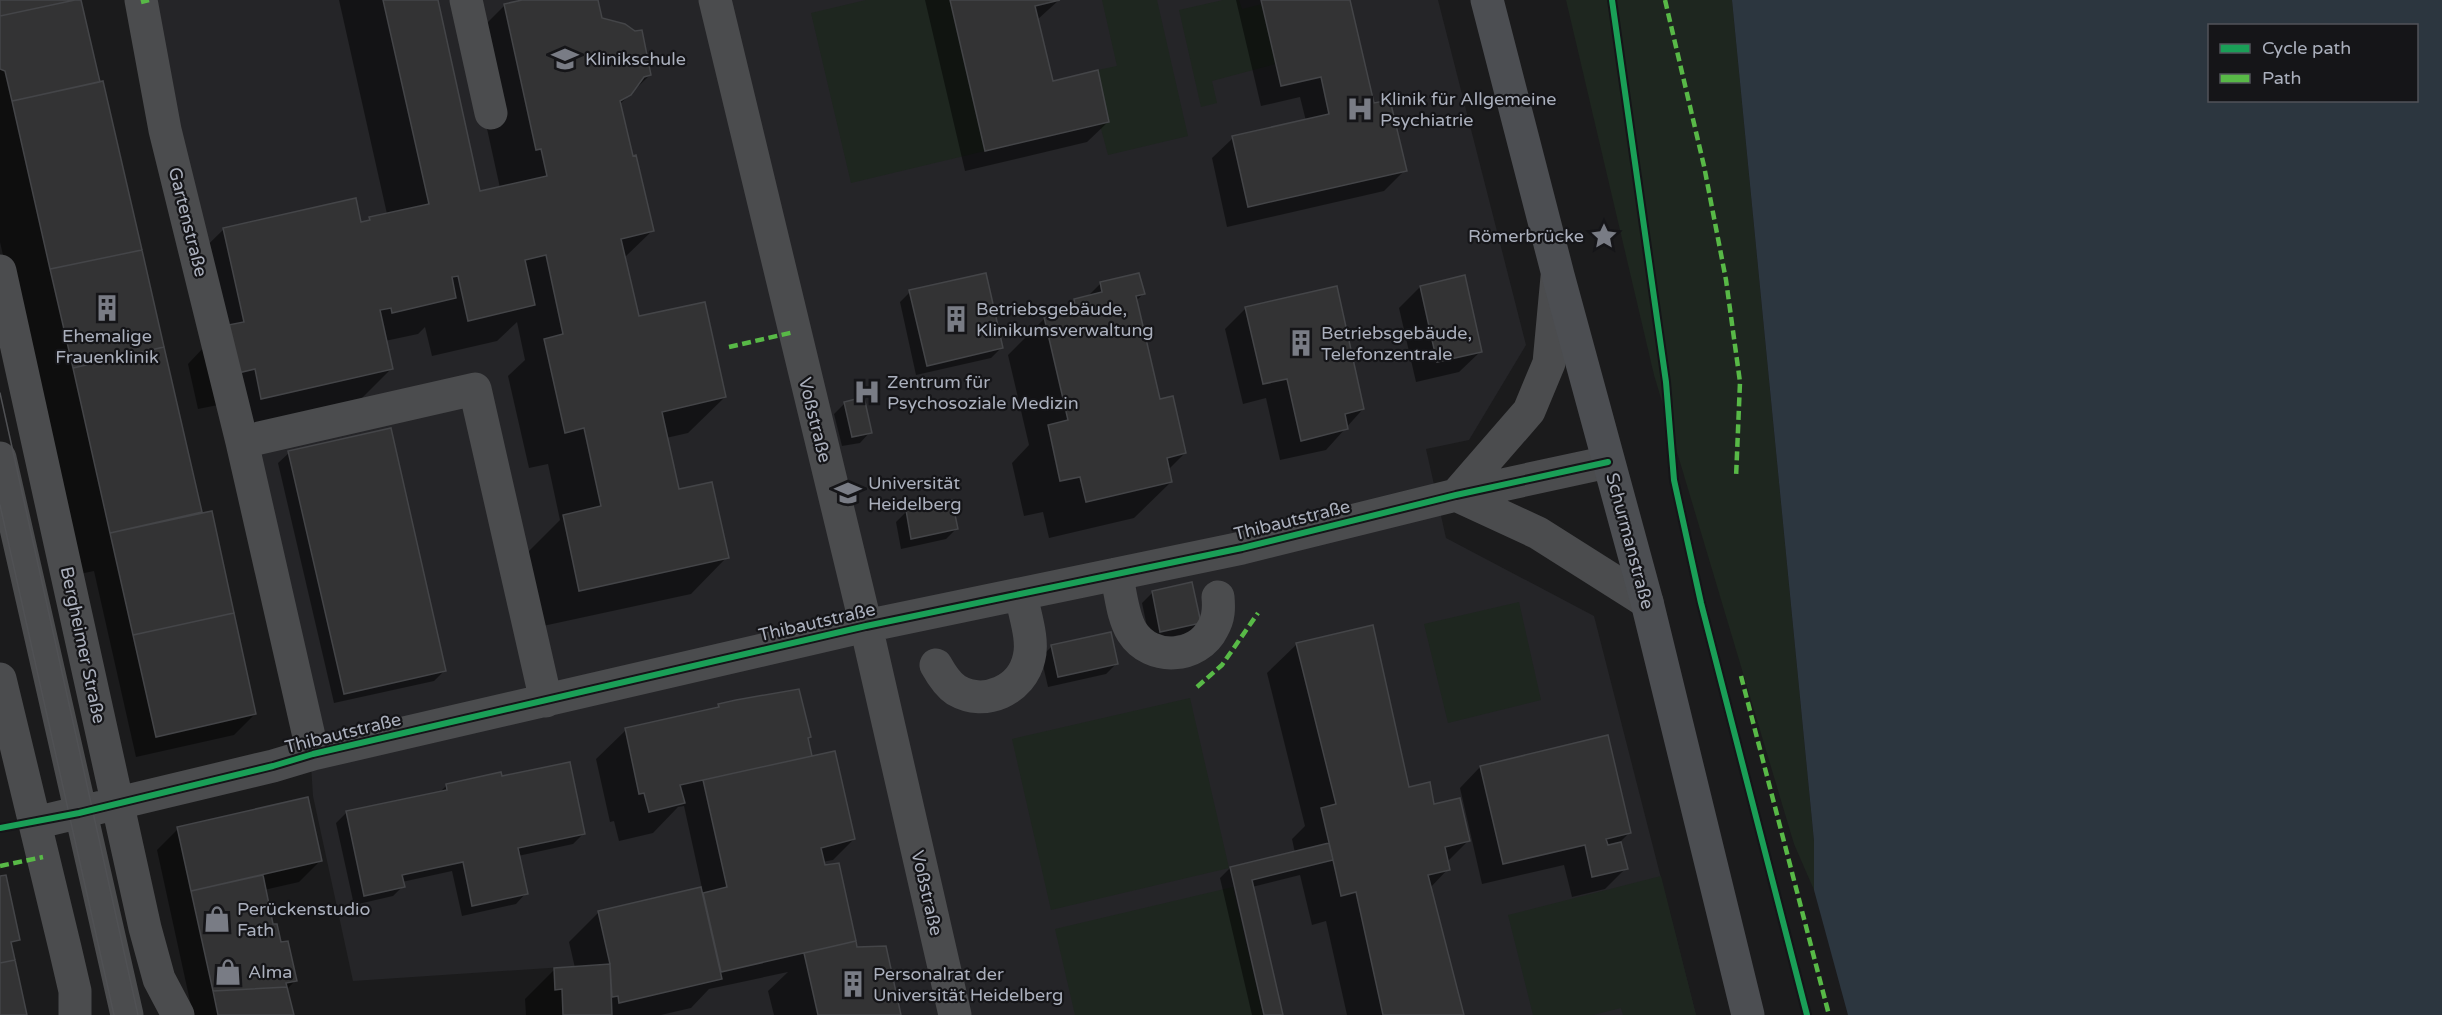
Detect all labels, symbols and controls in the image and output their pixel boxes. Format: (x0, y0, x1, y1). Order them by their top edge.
legend (2208, 24, 2418, 102)
text: Cycle path (2262, 37, 2351, 59)
school or university icon: Klinikschule (550, 44, 580, 74)
place label: Klinikschule (585, 48, 686, 70)
text: Path (2262, 67, 2301, 89)
place label: Klinik für Allgemeine Psychiatrie (1380, 88, 1557, 131)
hospital icon: Klinik für Allgemeine Psychiatrie (1345, 94, 1375, 124)
street label: Gartenstraße (164, 165, 212, 279)
place icon: Römerbrücke (1589, 221, 1619, 251)
place label: Römerbrücke (1468, 225, 1584, 247)
building icon: Ehemalige Frauenklinik (92, 293, 122, 323)
place label: Betriebsgebäude, Klinikumsverwaltung (976, 298, 1154, 341)
building icon: Betriebsgebäude, Klinikumsverwaltung (941, 304, 971, 334)
place label: Betriebsgebäude, Telefonzentrale (1321, 322, 1472, 365)
place label: Ehemalige Frauenklinik (55, 325, 159, 368)
building icon: Betriebsgebäude, Telefonzentrale (1286, 328, 1316, 358)
place label: Zentrum für Psychosoziale Medizin (887, 371, 1079, 414)
street label: Voßstraße (794, 375, 836, 465)
hospital icon: Zentrum für Psychosoziale Medizin (852, 377, 882, 407)
street label: Schurmanstraße (1601, 470, 1659, 612)
place label: Universität Heidelberg (868, 472, 962, 515)
school or university icon: Universität Heidelberg (833, 478, 863, 508)
street label: Thibautstraße (1232, 495, 1352, 545)
street label: Bergheimer Straße (56, 564, 110, 726)
street label: Thibautstraße (756, 598, 878, 646)
street label: Thibautstraße (283, 708, 403, 758)
street label: Voßstraße (906, 848, 948, 938)
place label: Perückenstudio Fath (237, 898, 371, 941)
shop icon: Perückenstudio Fath (202, 904, 232, 934)
shop icon: Alma (213, 957, 243, 987)
place label: Alma (248, 961, 292, 983)
place label: Personalrat der Universität Heidelberg (873, 963, 1063, 1006)
building icon: Personalrat der Universität Heidelberg (838, 969, 868, 999)

